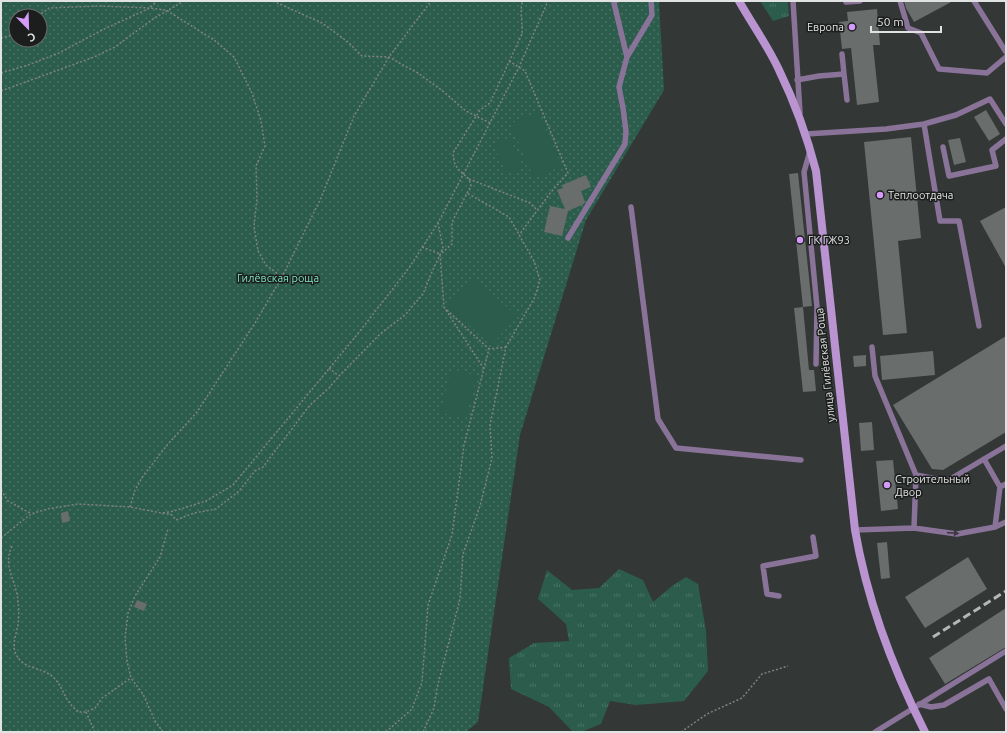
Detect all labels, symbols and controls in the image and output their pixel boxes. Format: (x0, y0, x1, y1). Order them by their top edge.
north arrow (8, 8, 48, 48)
scale bar (871, 8, 941, 34)
text: 50 m (877, 15, 904, 28)
place label: Европа (807, 21, 844, 33)
marker: Европа (847, 22, 857, 32)
text: С (26, 30, 37, 44)
place label: Теплоотдача (888, 189, 953, 201)
marker: Теплоотдача (875, 190, 885, 200)
place label: ГК ГЖ93 (808, 234, 850, 246)
marker: ГК ГЖ93 (795, 235, 805, 245)
park label: Гилёвская роща (237, 272, 319, 284)
street label: улица Гилёвская Роща (813, 307, 837, 423)
place label: Строительный Двор (895, 473, 970, 498)
marker: Строительный Двор (882, 480, 892, 490)
one-way arrow (947, 530, 959, 537)

